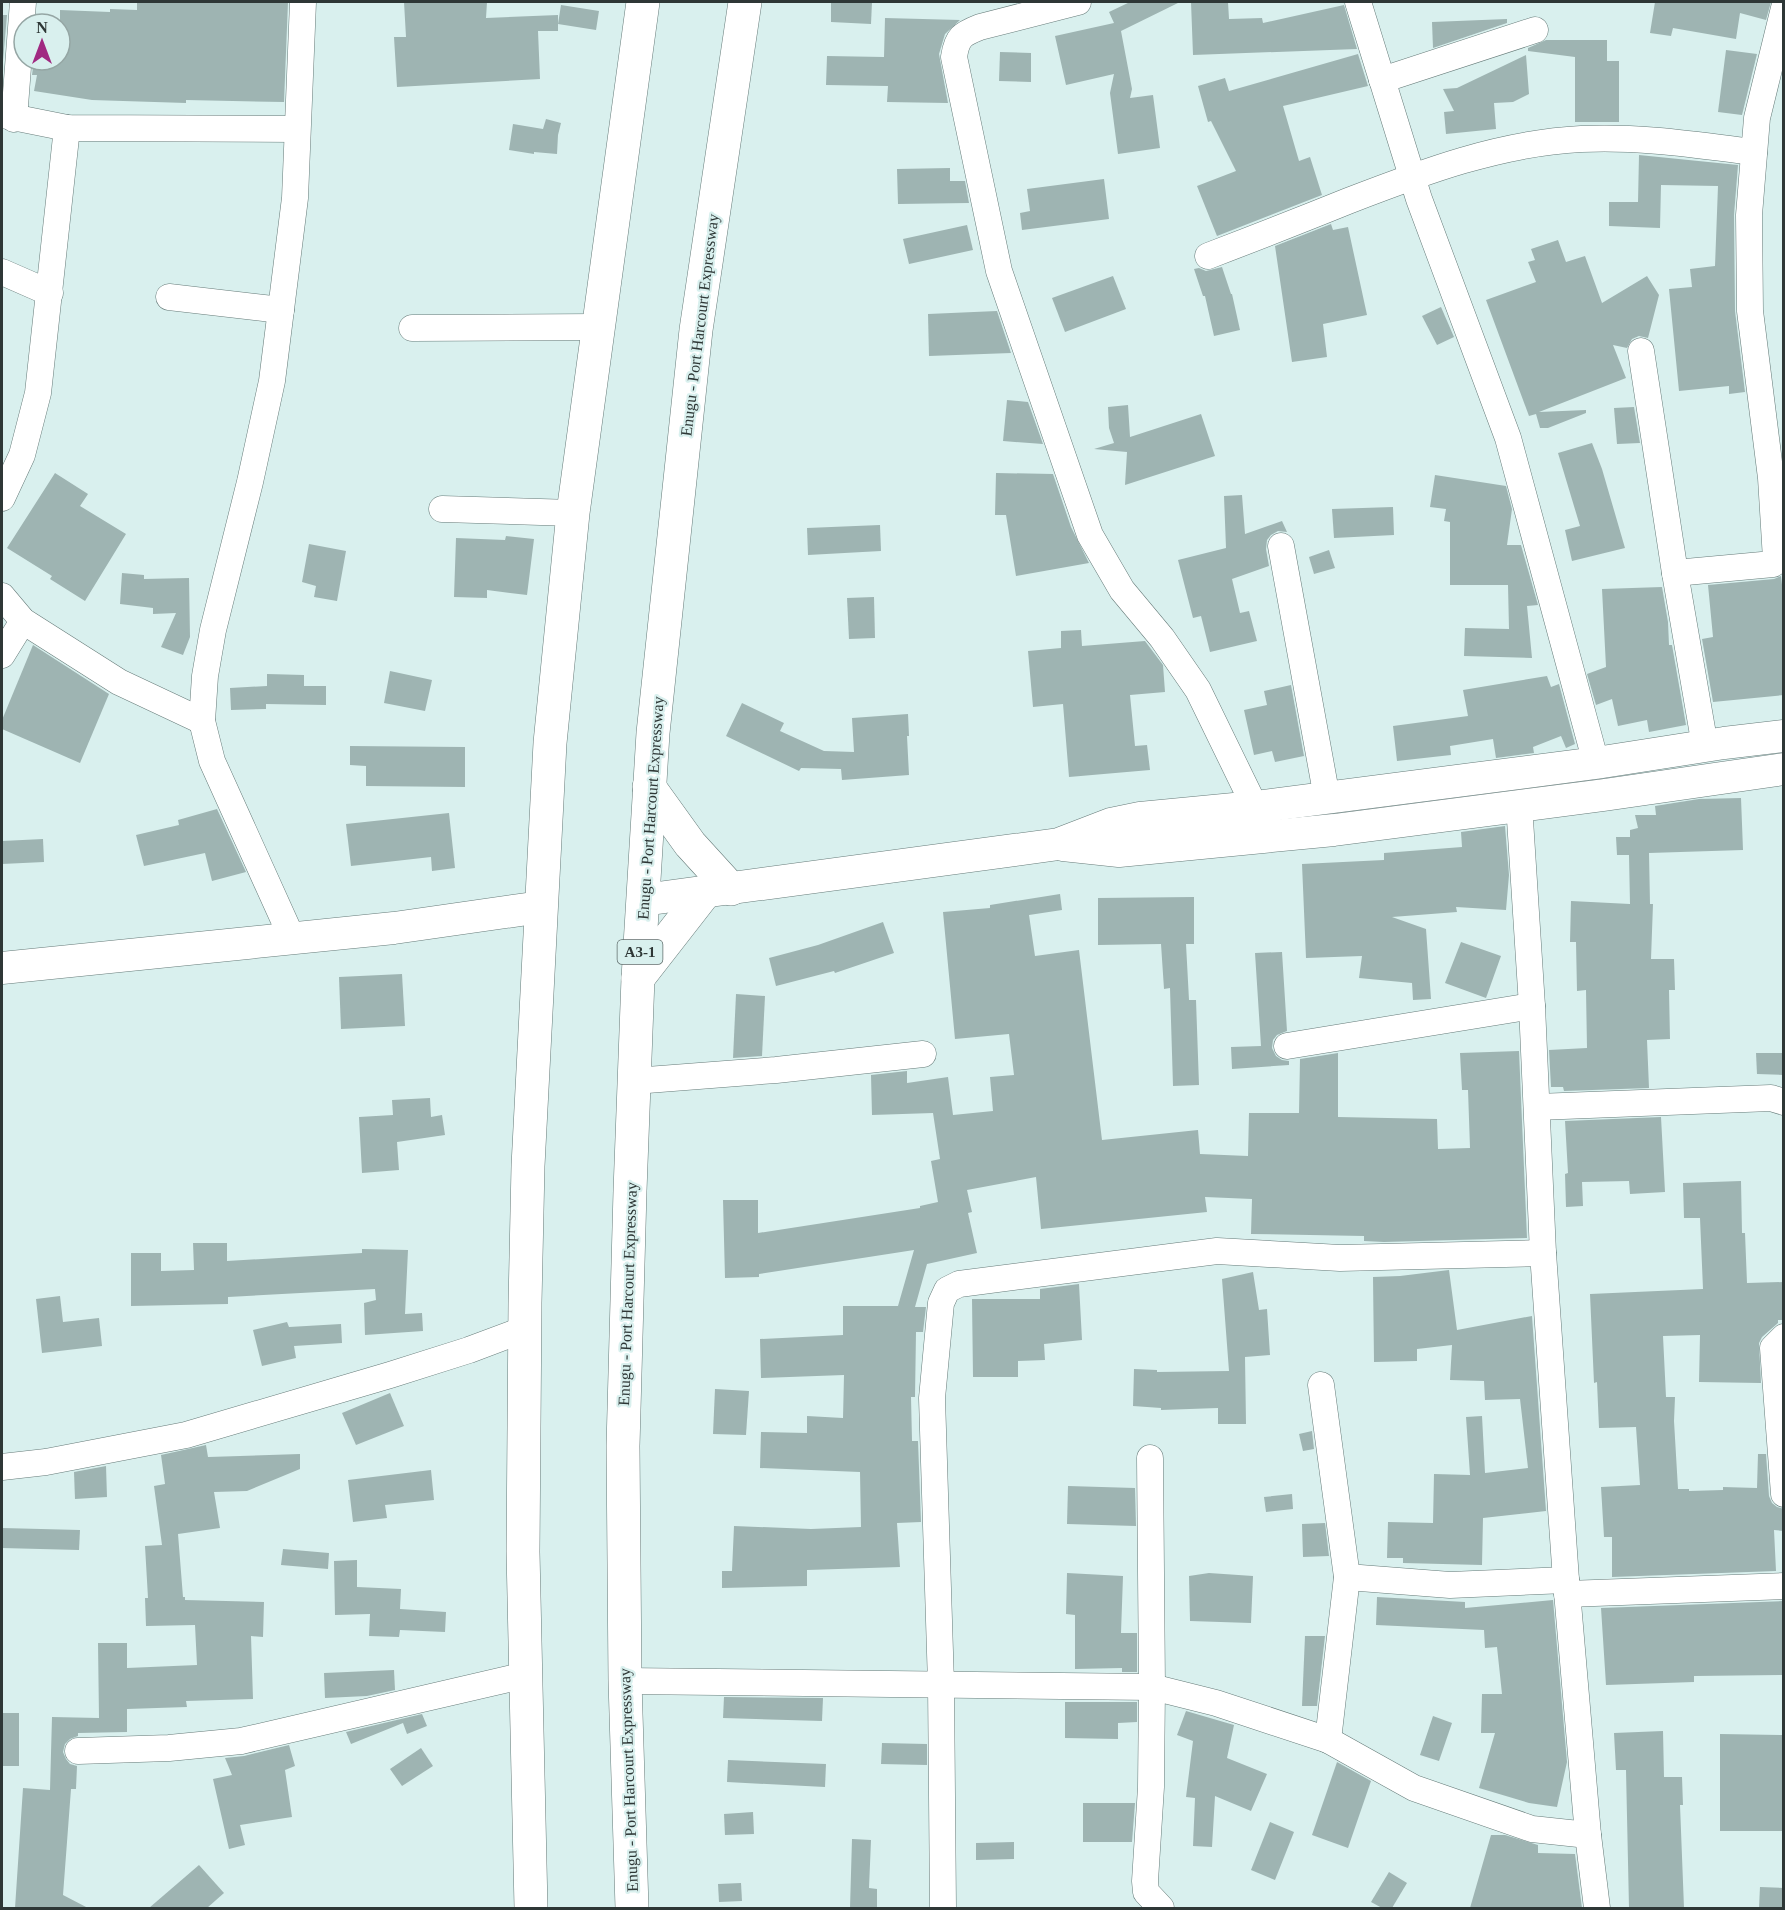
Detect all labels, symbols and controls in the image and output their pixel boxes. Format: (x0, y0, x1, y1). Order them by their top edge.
north arrow (12, 12, 72, 72)
text: N (36, 19, 48, 36)
street label: Enugu - Port Harcourt Expressway (677, 213, 723, 437)
street label: Enugu - Port Harcourt Expressway (634, 696, 668, 920)
road number: A3-1 (618, 940, 662, 964)
street label: Enugu - Port Harcourt Expressway (615, 1182, 641, 1406)
street label: Enugu - Port Harcourt Expressway (616, 1668, 642, 1892)

